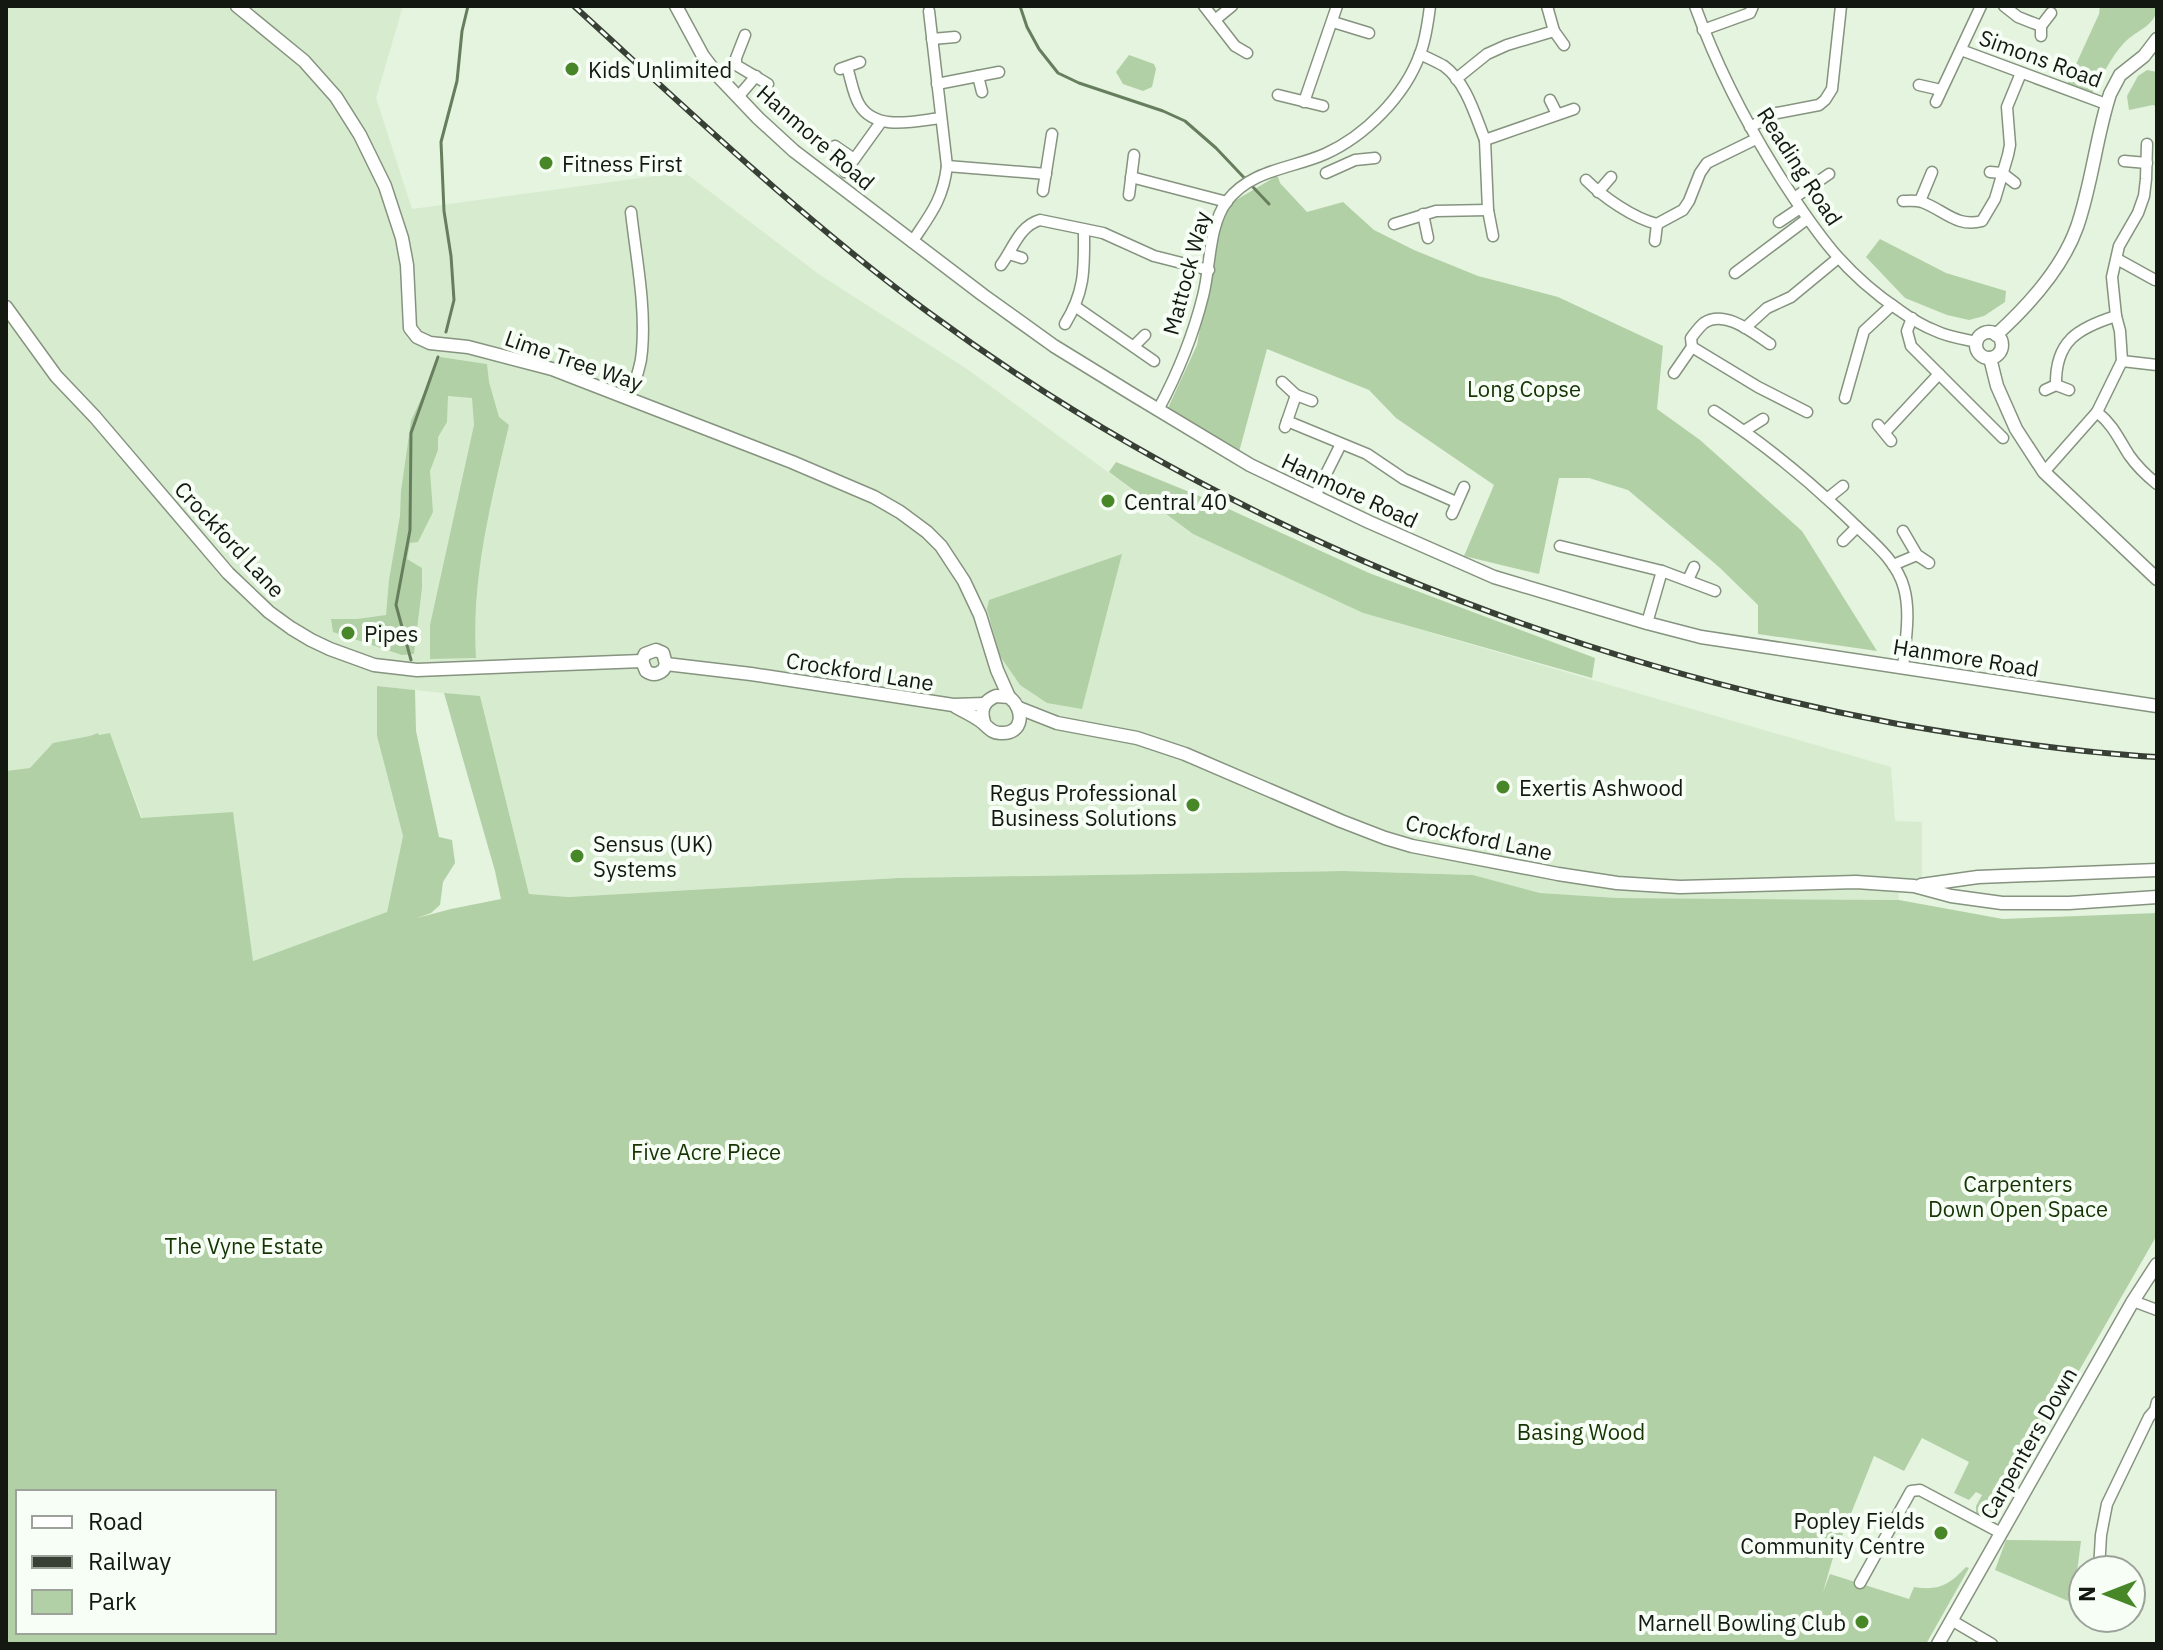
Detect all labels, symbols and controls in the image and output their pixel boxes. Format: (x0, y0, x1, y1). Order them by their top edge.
street label: Simons Road (1976, 22, 2106, 94)
place label: Kids Unlimited (588, 55, 732, 84)
marker: Kids Unlimited (563, 60, 581, 78)
street label: Hanmore Road (751, 78, 881, 196)
street label: Reading Road (1751, 101, 1849, 231)
place label: Fitness First (562, 149, 683, 178)
marker: Fitness First (537, 154, 555, 172)
street label: Mattock Way (1156, 208, 1216, 338)
street label: Lime Tree Way (501, 323, 647, 397)
park label: Long Copse (1467, 374, 1581, 403)
street label: Hanmore Road (1277, 446, 1423, 534)
street label: Crockford Lane (169, 475, 291, 603)
place label: Central 40 (1124, 487, 1227, 516)
marker: Central 40 (1099, 492, 1117, 510)
place label: Pipes (364, 619, 418, 648)
marker: Pipes (339, 624, 357, 642)
street label: Hanmore Road (1891, 631, 2041, 683)
street label: Crockford Lane (784, 645, 936, 697)
place label: Exertis Ashwood (1519, 773, 1683, 802)
place label: Regus Professional Business Solutions (990, 778, 1177, 832)
marker: Exertis Ashwood (1494, 778, 1512, 796)
marker: Regus Professional Business Solutions (1184, 796, 1202, 814)
street label: Crockford Lane (1403, 807, 1555, 867)
place label: Sensus (UK) Systems (593, 829, 713, 883)
marker: Sensus (UK) Systems (568, 847, 586, 865)
park label: Five Acre Piece (631, 1137, 781, 1166)
park label: Carpenters Down Open Space (1928, 1169, 2108, 1223)
park label: The Vyne Estate (165, 1231, 323, 1260)
street label: Carpenters Down (1973, 1362, 2083, 1524)
park label: Basing Wood (1517, 1417, 1645, 1446)
legend (16, 1490, 276, 1634)
text: Road (88, 1505, 143, 1537)
place label: Popley Fields Community Centre (1740, 1506, 1925, 1560)
marker: Popley Fields Community Centre (1932, 1524, 1950, 1542)
text: Railway (88, 1545, 171, 1577)
north arrow (2067, 1554, 2147, 1634)
text: Park (88, 1585, 137, 1617)
text: N (2072, 1586, 2101, 1602)
place label: Marnell Bowling Club (1638, 1608, 1846, 1637)
marker: Marnell Bowling Club (1853, 1613, 1871, 1631)

